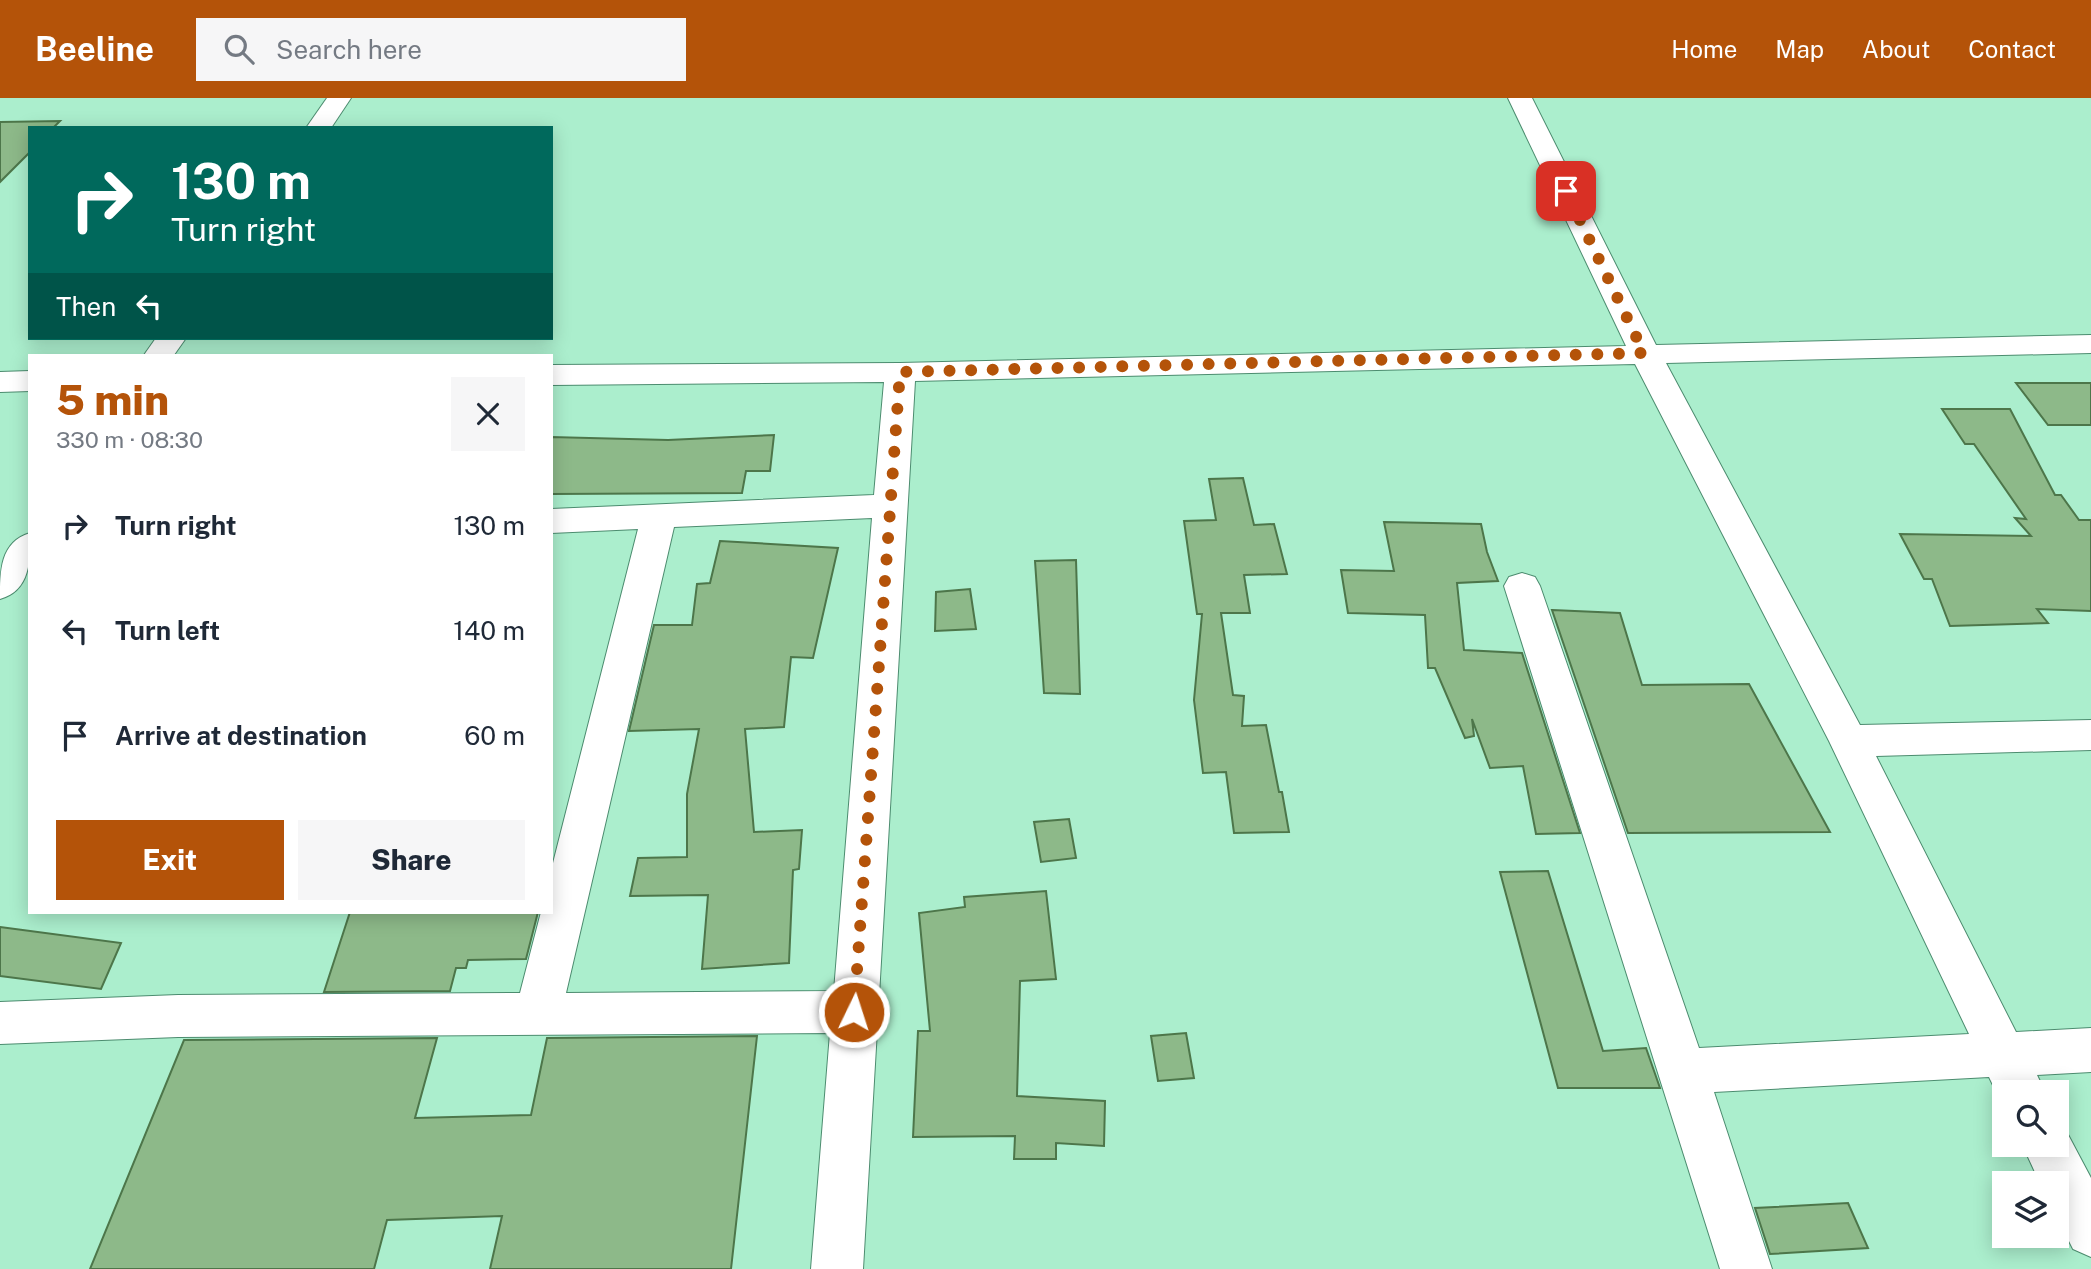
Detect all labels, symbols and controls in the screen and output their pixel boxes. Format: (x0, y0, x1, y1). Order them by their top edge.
search box (196, 18, 686, 81)
text: Beeline (35, 30, 154, 68)
icon: search (220, 30, 258, 68)
text: Search here (276, 34, 422, 65)
text: Home (1671, 35, 1737, 63)
text: Map (1775, 35, 1824, 63)
text: About (1862, 35, 1930, 63)
text: Contact (1968, 35, 2056, 63)
text: 130 m (171, 152, 311, 210)
icon: right (56, 154, 147, 245)
pin (1536, 161, 1596, 221)
icon: arrive (1547, 172, 1585, 210)
text: Turn right (171, 211, 316, 248)
icon: left (130, 287, 168, 325)
text: Then (56, 291, 116, 322)
text: 5 min (56, 375, 169, 424)
button: close (451, 377, 525, 451)
text: 330 m · 08:30 (56, 426, 203, 453)
icon: right (56, 507, 94, 545)
text: Turn right (115, 510, 237, 541)
text: 130 m (453, 510, 525, 541)
icon: left (56, 612, 94, 650)
text: Turn left (115, 615, 220, 646)
text: 140 m (453, 615, 525, 646)
icon: arrive (56, 717, 94, 755)
text: Arrive at destination (115, 720, 367, 751)
text: 60 m (464, 720, 525, 751)
button: Exit (56, 820, 284, 900)
button: Share (298, 820, 525, 900)
position arrow (817, 975, 891, 1049)
map controls (1992, 1080, 2069, 1248)
button: search (1992, 1080, 2069, 1157)
button: layers (1992, 1171, 2069, 1248)

